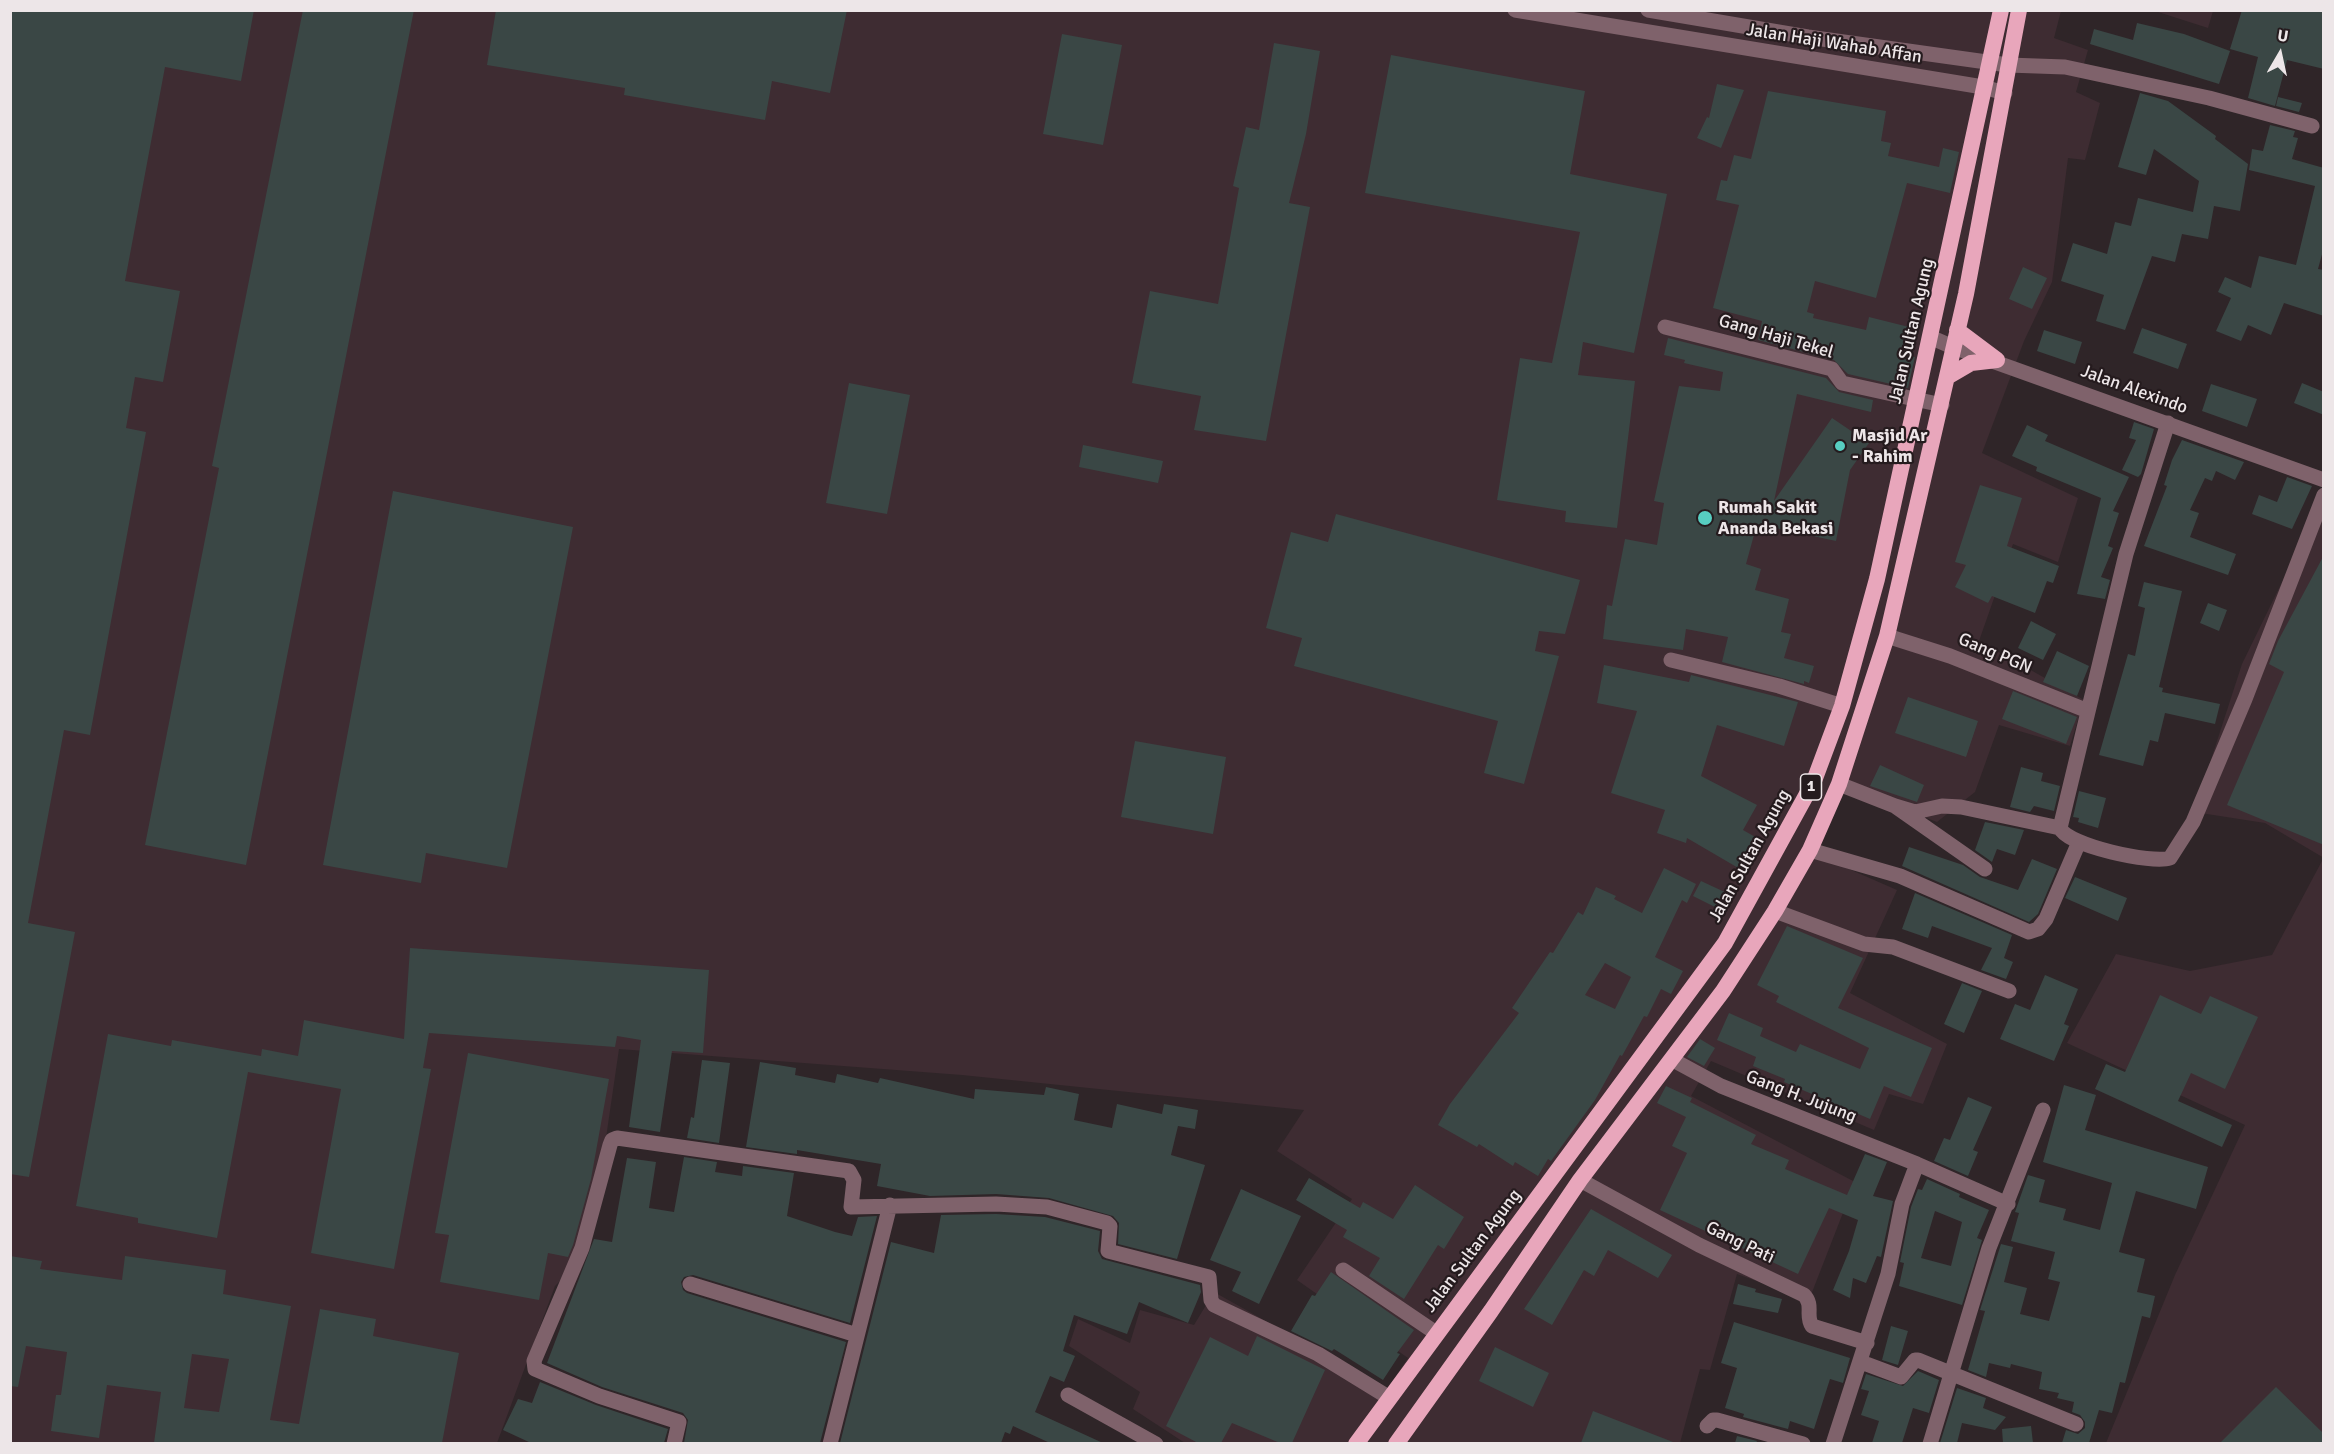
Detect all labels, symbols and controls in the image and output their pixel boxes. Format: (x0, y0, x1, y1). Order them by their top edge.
street label: Jalan Haji Wahab Affan (1745, 19, 1923, 69)
north arrow (2250, 24, 2310, 84)
text: U (2276, 26, 2290, 47)
street label: Jalan Sultan Agung (1885, 256, 1939, 406)
street label: Gang Haji Tekel (1716, 310, 1836, 364)
street label: Jalan Alexindo (2078, 361, 2190, 419)
place label: Masjid Ar - Rahim (1852, 425, 1927, 468)
marker: Masjid Ar - Rahim (1833, 439, 1847, 453)
place label: Rumah Sakit Ananda Bekasi (1718, 497, 1833, 540)
marker: Rumah Sakit Ananda Bekasi (1696, 509, 1714, 527)
street label: Gang PGN (1955, 629, 2035, 679)
road number: 1 (1800, 774, 1822, 800)
street label: Jalan Sultan Agung (1705, 786, 1795, 926)
street label: Gang H. Jujung (1743, 1066, 1859, 1128)
street label: Jalan Sultan Agung (1420, 1185, 1526, 1317)
street label: Gang Pati (1702, 1217, 1778, 1269)

